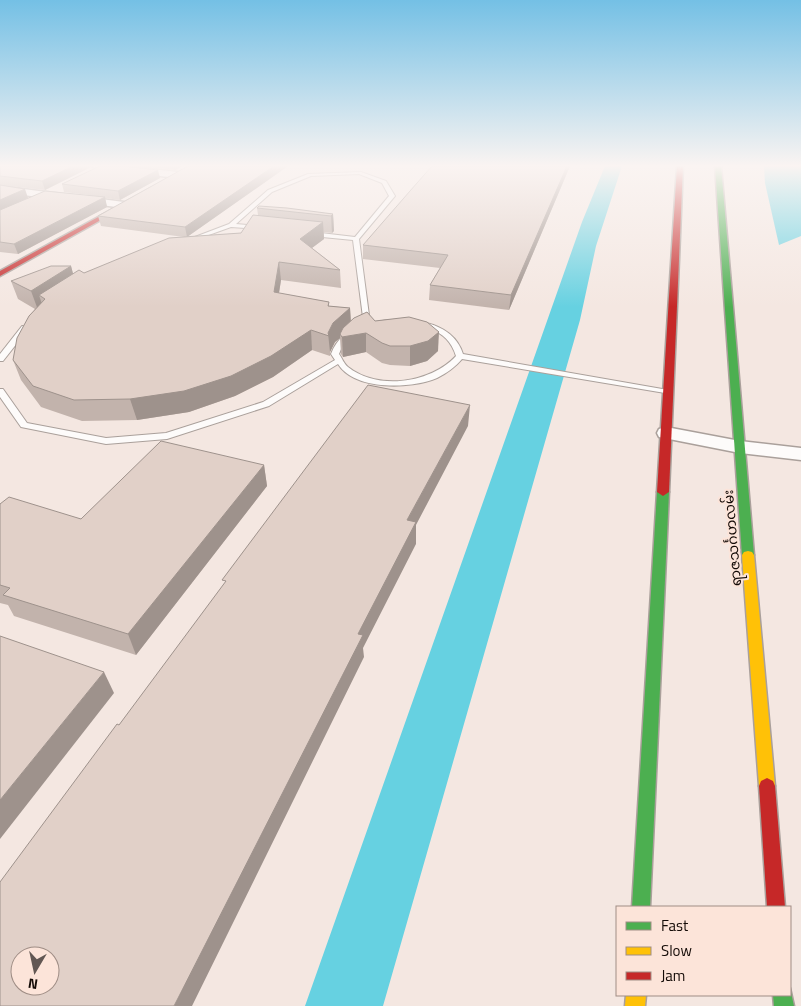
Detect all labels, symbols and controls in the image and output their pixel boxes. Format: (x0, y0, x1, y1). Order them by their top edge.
street label: ရာဇသင်္ဂဟလမ်း (717, 489, 748, 587)
legend (616, 906, 791, 996)
text: Fast (661, 914, 689, 937)
text: Slow (661, 939, 692, 962)
north arrow (10, 946, 60, 996)
text: Jam (661, 964, 685, 987)
text: N (26, 973, 39, 995)

